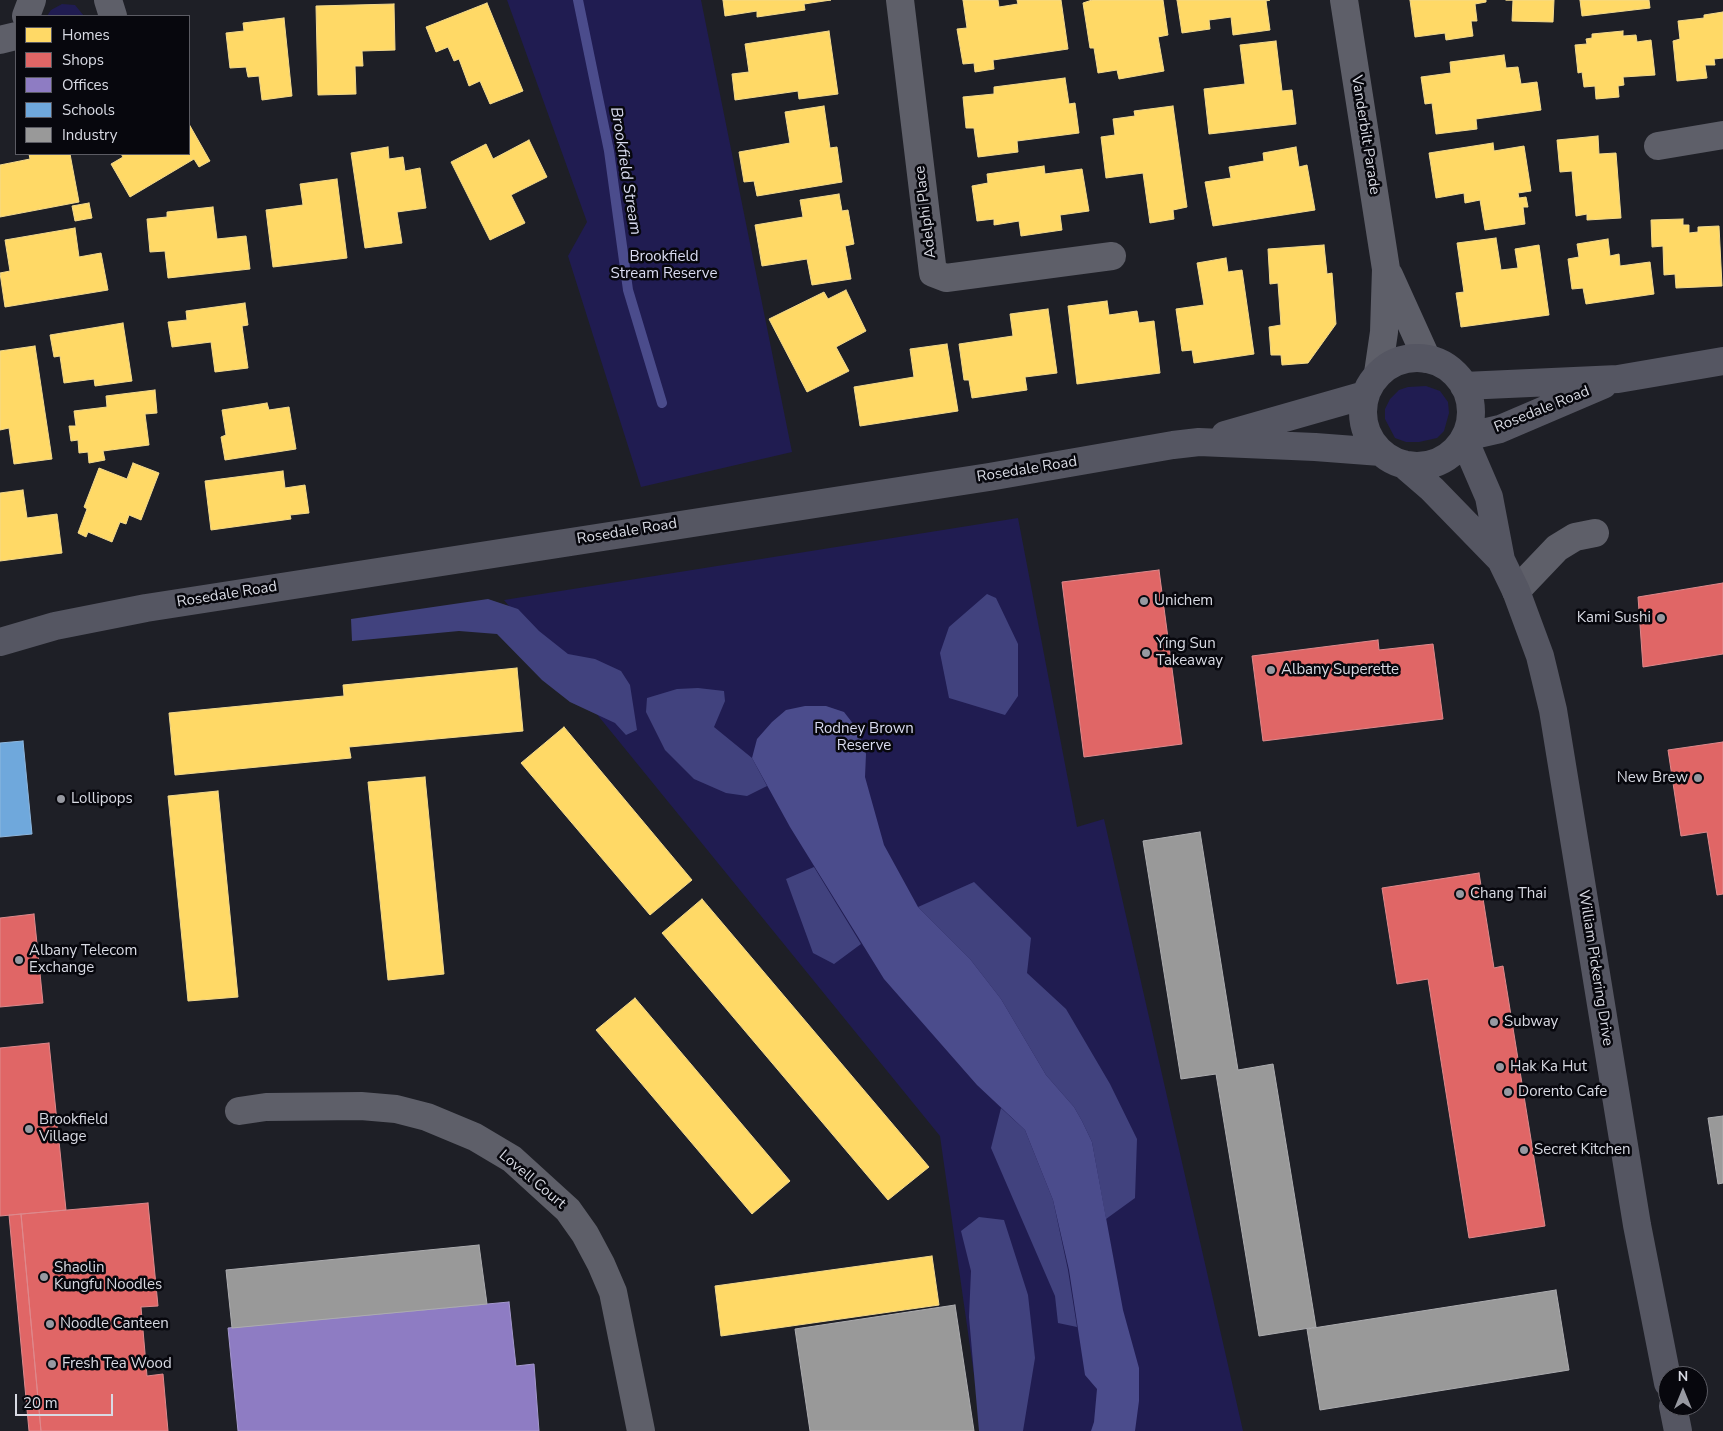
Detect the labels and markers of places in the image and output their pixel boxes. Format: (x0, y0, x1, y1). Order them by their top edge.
place label: Unichem (1154, 592, 1213, 610)
marker: Unichem (1138, 595, 1150, 607)
place label: Kami Sushi (1577, 609, 1651, 627)
marker: Kami Sushi (1655, 612, 1667, 624)
place label: Ying Sun Takeaway (1156, 635, 1223, 670)
marker: Ying Sun Takeaway (1140, 647, 1152, 659)
place label: Albany Superette (1281, 661, 1399, 679)
marker: Albany Superette (1265, 664, 1277, 676)
place label: New Brew (1617, 769, 1688, 787)
marker: New Brew (1692, 772, 1704, 784)
place label: Lollipops (71, 790, 133, 808)
marker: Lollipops (55, 793, 67, 805)
place label: Chang Thai (1470, 885, 1547, 903)
marker: Chang Thai (1454, 888, 1466, 900)
place label: Albany Telecom Exchange (29, 942, 137, 977)
marker: Albany Telecom Exchange (13, 954, 25, 966)
place label: Subway (1504, 1013, 1558, 1031)
marker: Subway (1488, 1016, 1500, 1028)
place label: Hak Ka Hut (1510, 1058, 1587, 1076)
marker: Hak Ka Hut (1494, 1061, 1506, 1073)
place label: Dorento Cafe (1518, 1083, 1607, 1101)
marker: Dorento Cafe (1502, 1086, 1514, 1098)
place label: Brookfield Village (39, 1111, 108, 1146)
marker: Brookfield Village (23, 1123, 35, 1135)
place label: Secret Kitchen (1534, 1141, 1630, 1159)
marker: Secret Kitchen (1518, 1144, 1530, 1156)
place label: Shaolin Kungfu Noodles (54, 1259, 162, 1294)
marker: Shaolin Kungfu Noodles (38, 1271, 50, 1283)
place label: Noodle Canteen (60, 1315, 169, 1333)
marker: Noodle Canteen (44, 1318, 56, 1330)
place label: Fresh Tea Wood (62, 1355, 172, 1373)
marker: Fresh Tea Wood (46, 1358, 58, 1370)

